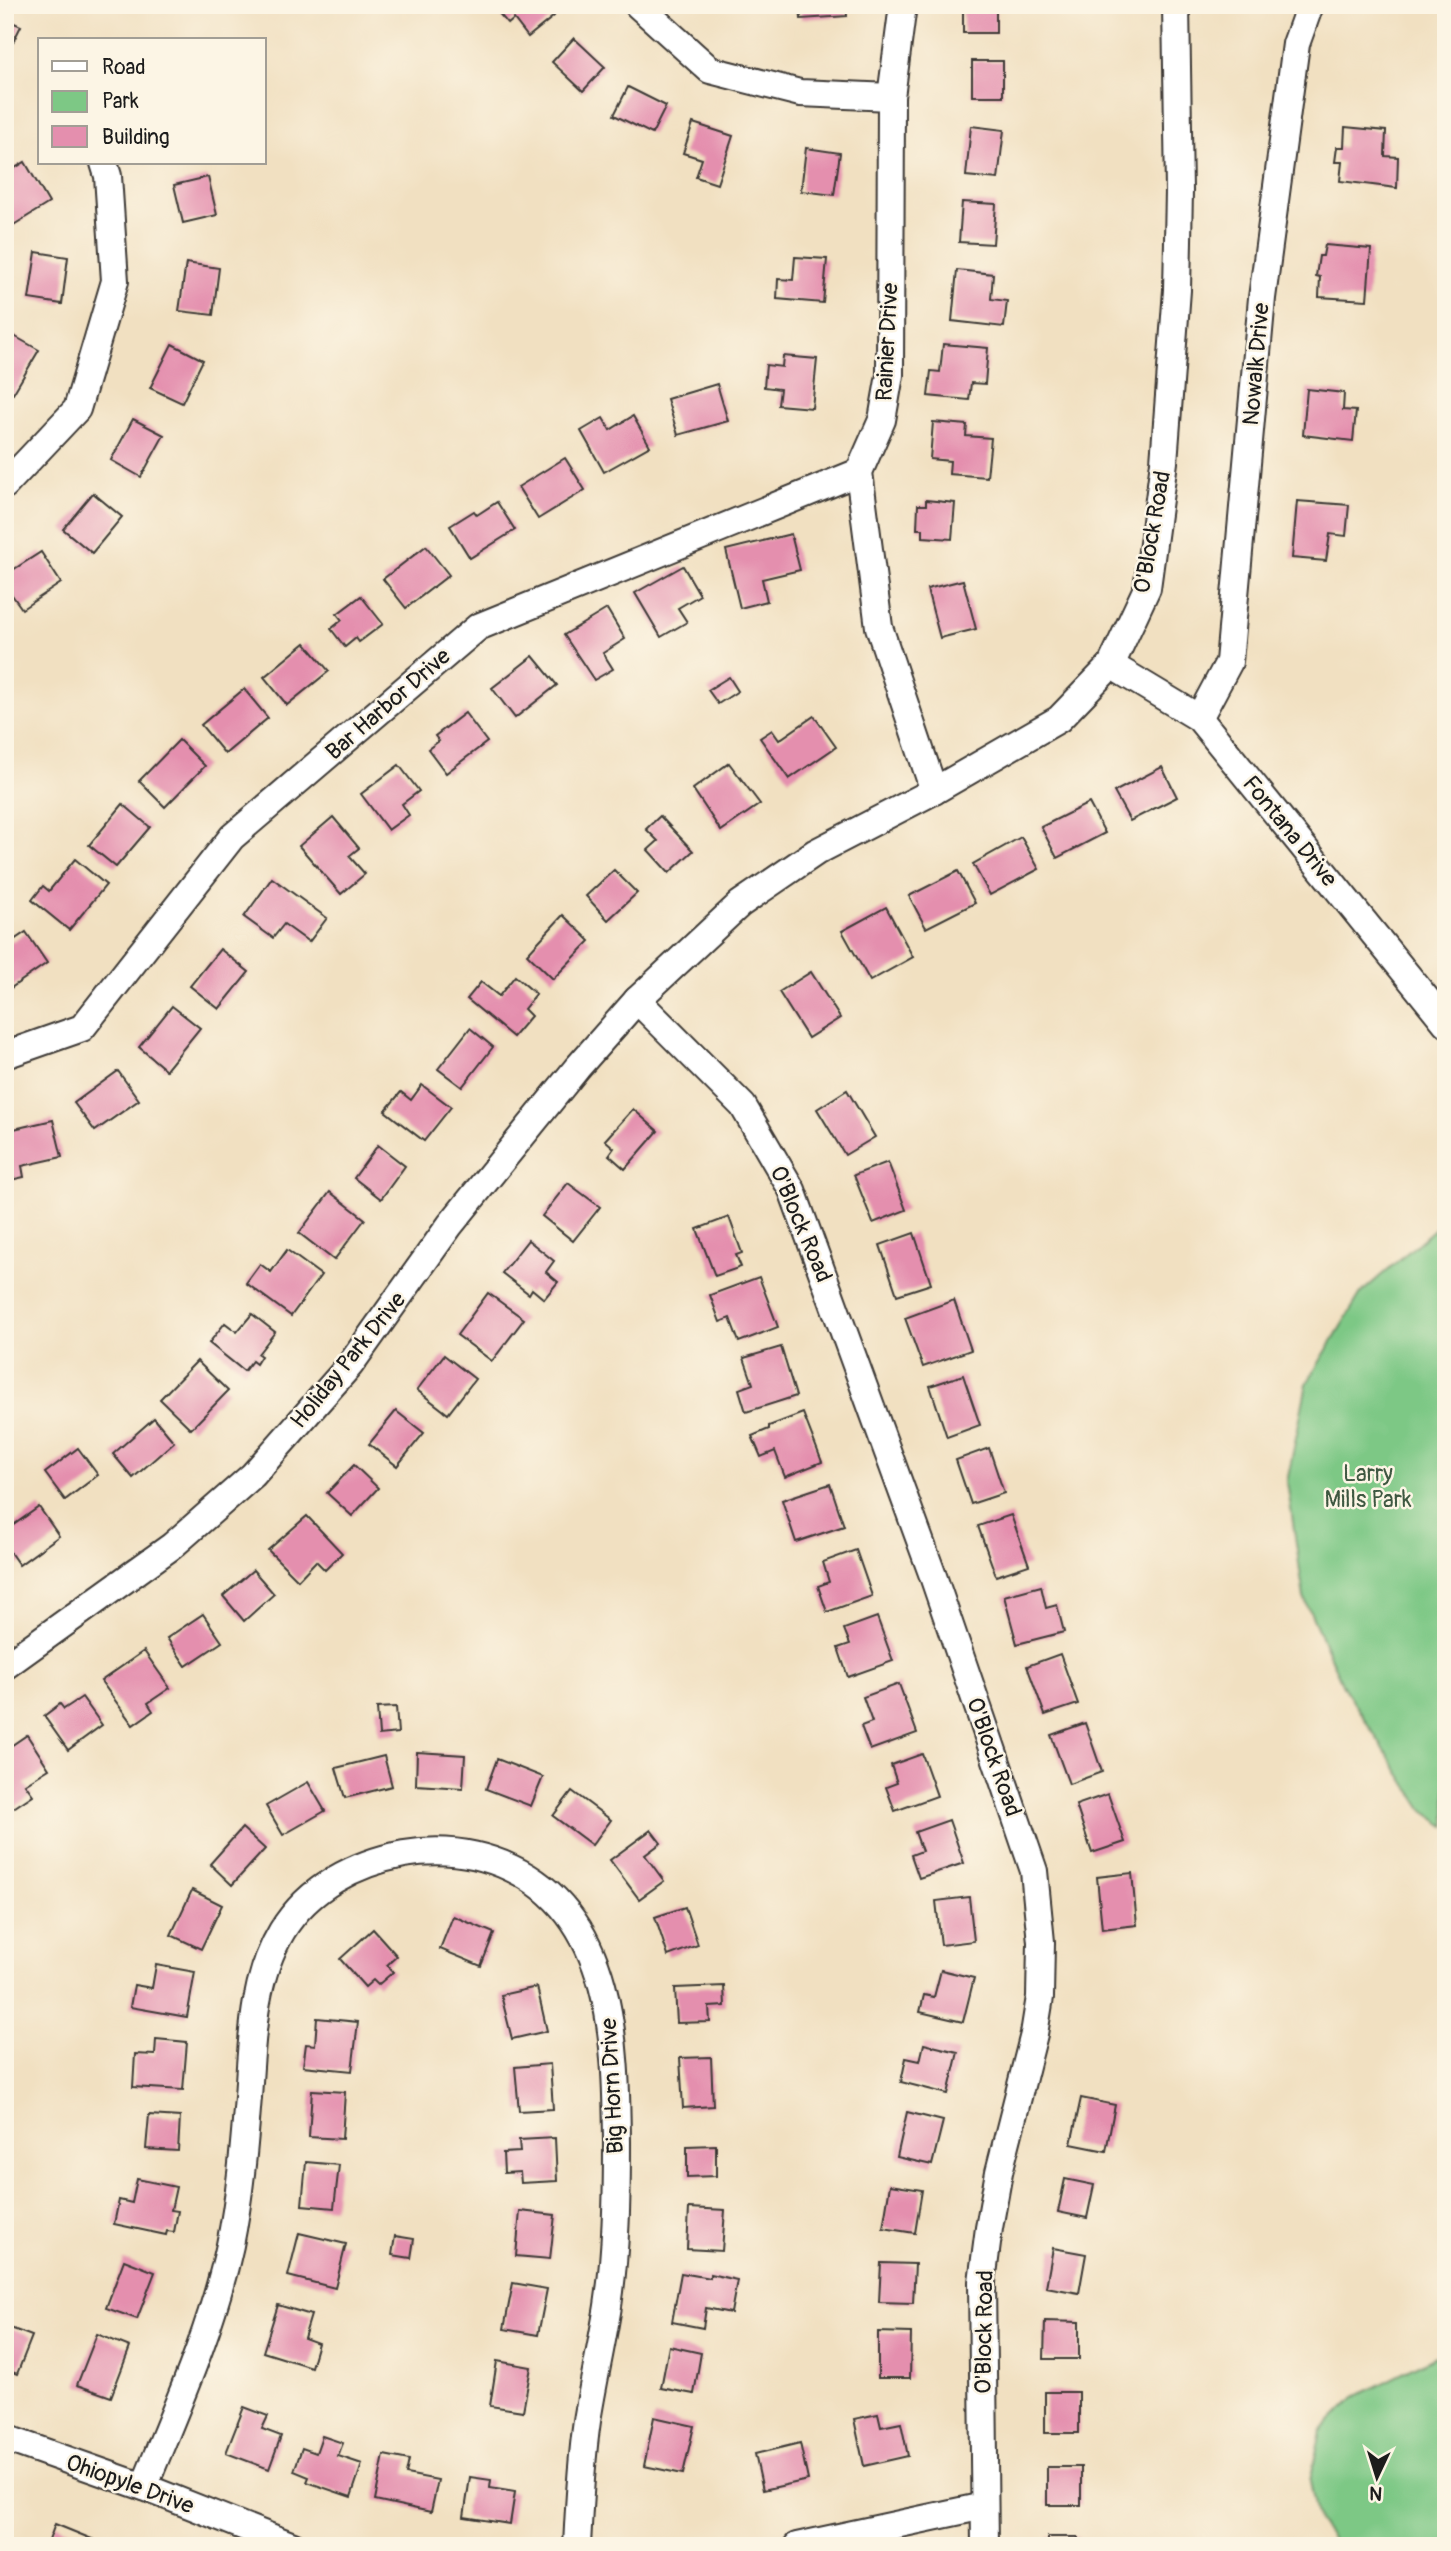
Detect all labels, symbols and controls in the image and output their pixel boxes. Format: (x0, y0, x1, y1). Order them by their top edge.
legend (38, 38, 266, 164)
text: Road (102, 54, 146, 81)
text: Park (102, 88, 139, 115)
text: Building (102, 124, 169, 151)
street label: Rainier Drive (869, 281, 905, 402)
street label: Nowalk Drive (1236, 301, 1276, 427)
street label: O'Block Road (1127, 468, 1177, 596)
street label: Bar Harbor Drive (319, 641, 457, 766)
street label: Fontana Drive (1236, 770, 1344, 893)
street label: O'Block Road (763, 1161, 839, 1287)
street label: Holiday Park Drive (284, 1285, 412, 1434)
park label: Larry Mills Park (1324, 1459, 1412, 1514)
street label: O'Block Road (960, 1694, 1028, 1820)
street label: Big Horn Drive (594, 2017, 630, 2155)
street label: O'Block Road (968, 2270, 1000, 2394)
north arrow (1342, 2442, 1412, 2512)
street label: Ohiopyle Drive (62, 2447, 198, 2521)
text: N (1368, 2481, 1383, 2505)

